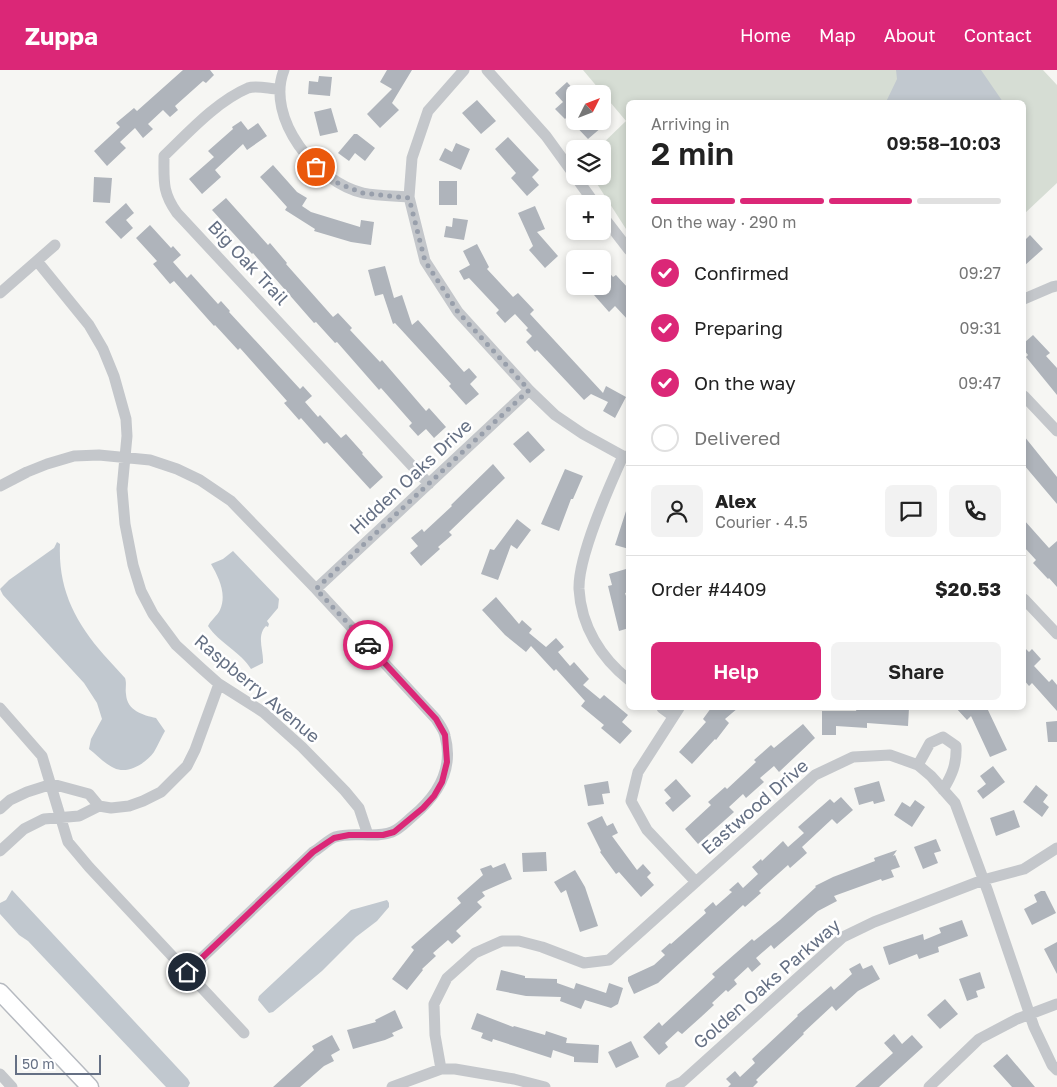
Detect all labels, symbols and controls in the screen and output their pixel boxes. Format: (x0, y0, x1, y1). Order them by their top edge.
text: Zuppa (25, 21, 98, 50)
text: Home (740, 24, 791, 46)
text: Map (819, 24, 856, 46)
text: About (884, 24, 936, 46)
text: Contact (964, 24, 1032, 46)
north arrow (566, 85, 611, 130)
map controls (566, 85, 611, 295)
text: Arriving in (651, 114, 730, 134)
text: 09:58–10:03 (886, 131, 1001, 154)
text: 2 min (651, 134, 734, 172)
button: layers (566, 140, 611, 185)
pin (295, 146, 337, 188)
icon: bag (302, 153, 330, 181)
button: + (566, 195, 611, 240)
text: On the way · 290 m (651, 212, 796, 232)
street label: Big Oak Trail (204, 215, 294, 309)
button: − (566, 250, 611, 295)
icon: check (651, 259, 679, 287)
text: Confirmed (694, 261, 789, 284)
text: 09:27 (959, 263, 1001, 283)
icon: check (651, 314, 679, 342)
text: Preparing (694, 316, 783, 339)
text: 09:31 (959, 318, 1001, 338)
icon: check (651, 369, 679, 397)
text: On the way (694, 371, 796, 394)
text: 09:47 (958, 373, 1001, 393)
street label: Hidden Oaks Drive (345, 414, 476, 539)
text: Delivered (694, 426, 781, 449)
button: person (651, 485, 703, 537)
button: chat (885, 485, 937, 537)
button: phone (949, 485, 1001, 537)
text: Alex (715, 489, 756, 512)
text: Courier · 4.5 (715, 512, 808, 532)
text: Order #4409 (651, 577, 767, 600)
text: $20.53 (935, 577, 1001, 600)
courier (343, 620, 393, 670)
street label: Raspberry Avenue (190, 629, 325, 747)
icon: car (354, 631, 382, 659)
button: Help (651, 642, 821, 700)
button: Share (831, 642, 1001, 700)
street label: Eastwood Drive (697, 754, 812, 859)
street label: Golden Oaks Parkway (689, 914, 844, 1053)
pin (166, 951, 208, 993)
icon: home (173, 958, 201, 986)
scale bar (15, 1052, 101, 1075)
text: 50 m (22, 1055, 55, 1072)

